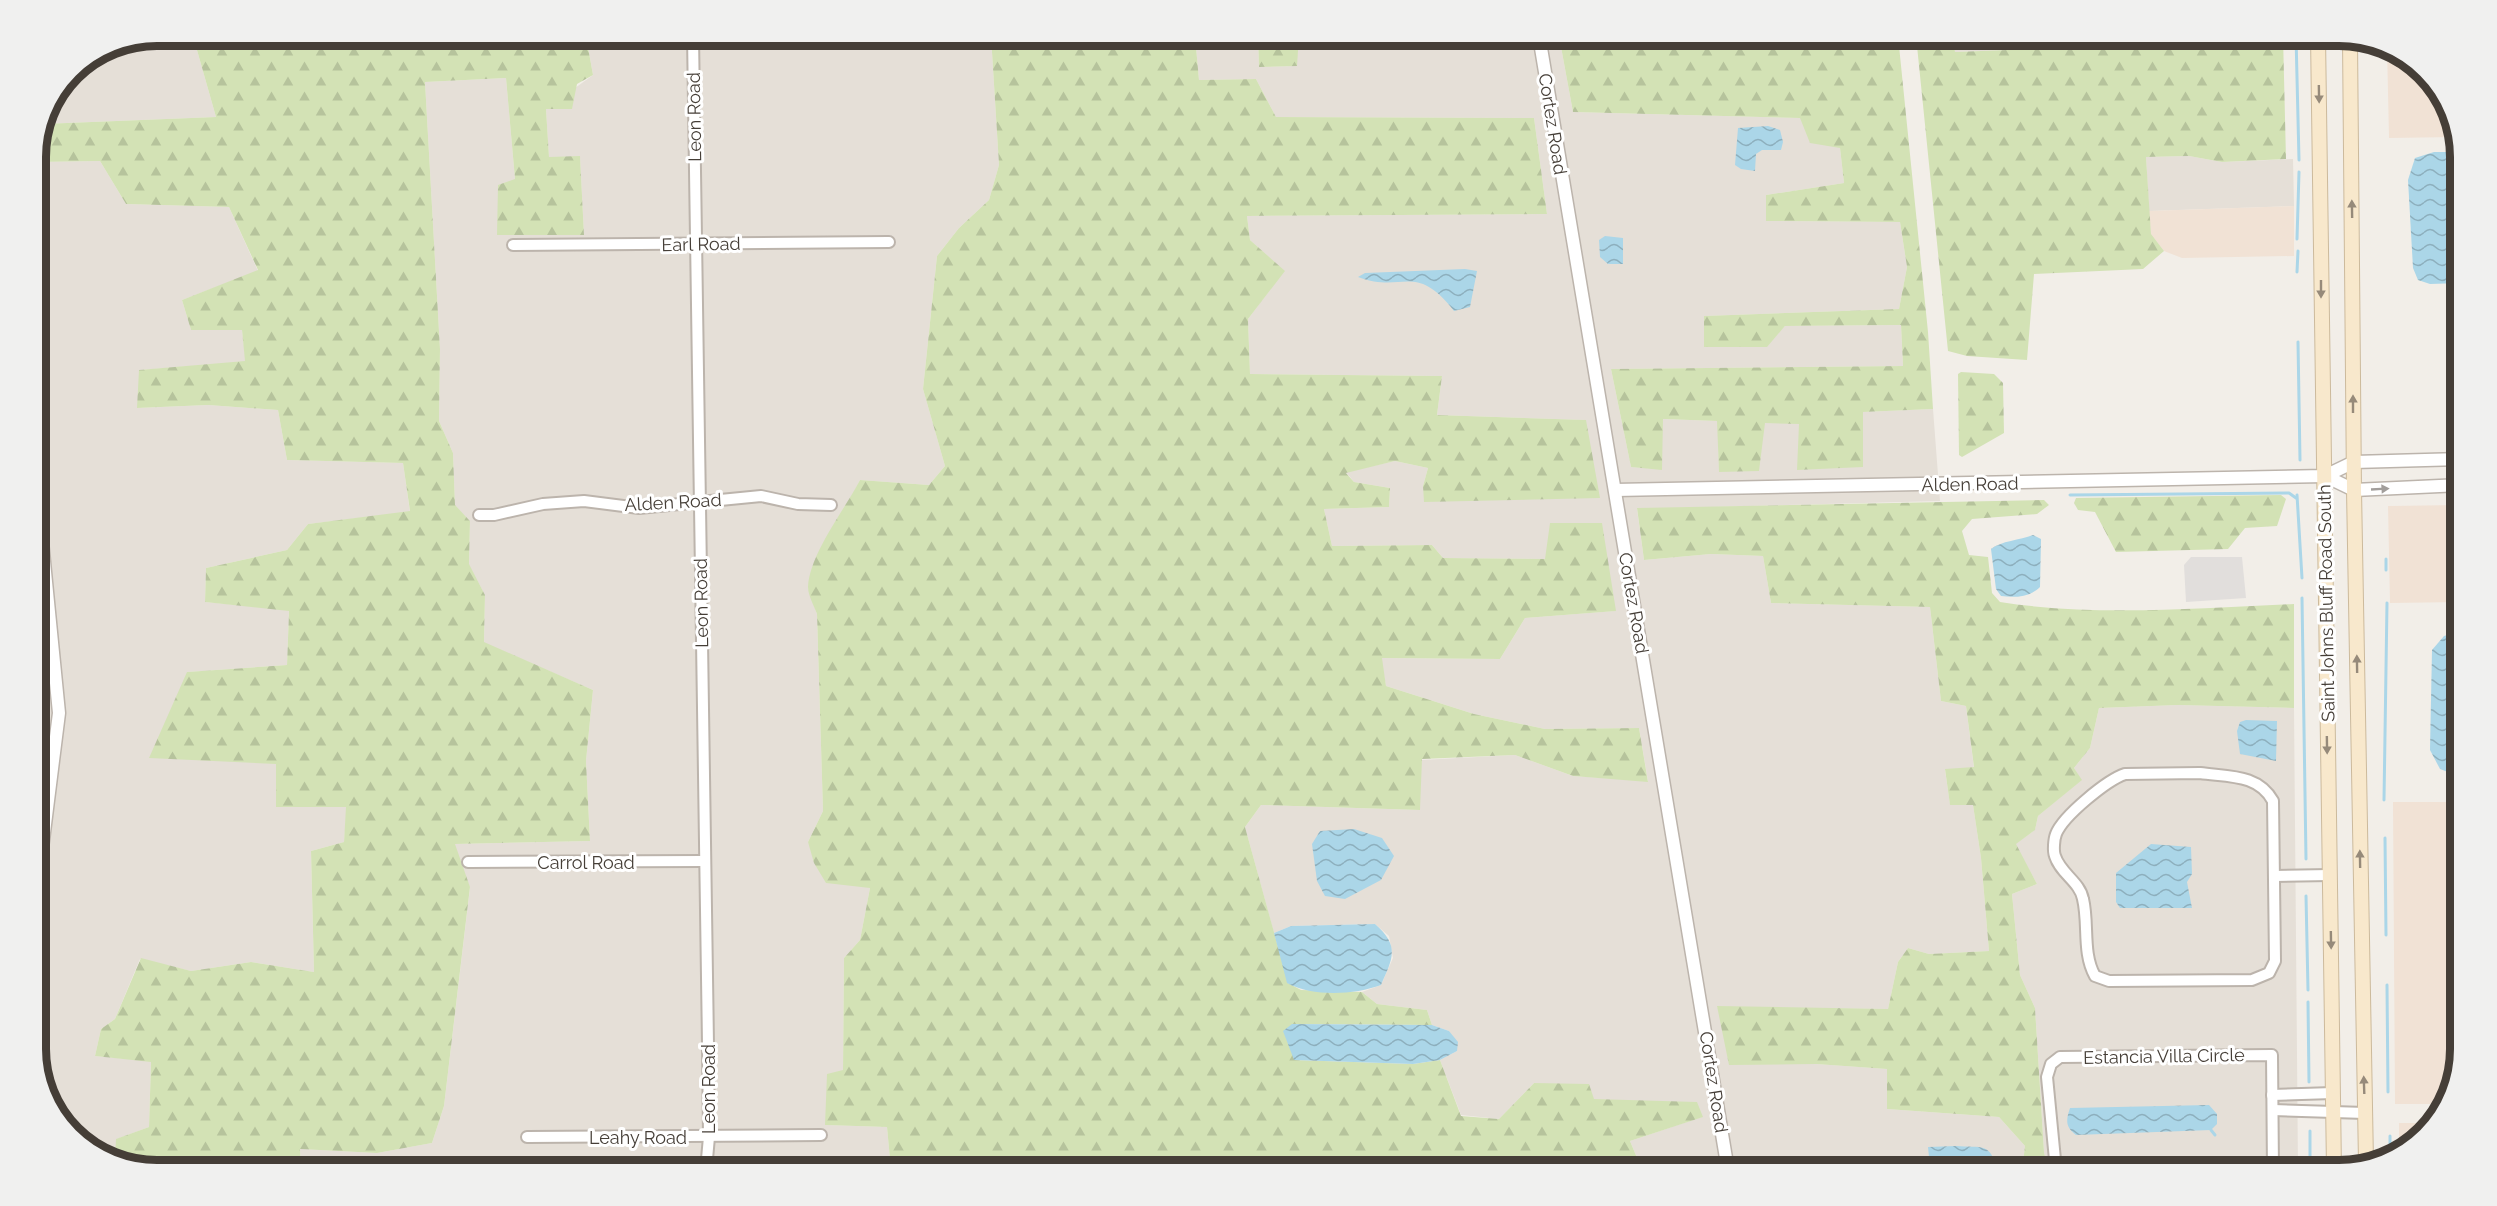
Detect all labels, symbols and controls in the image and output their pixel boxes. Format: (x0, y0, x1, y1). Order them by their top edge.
street label: Leon Road (683, 72, 705, 162)
street label: Cortez Road (1535, 72, 1571, 176)
one-way arrow (2314, 85, 2324, 104)
one-way arrow (2347, 199, 2357, 218)
street label: Earl Road (661, 233, 741, 255)
one-way arrow (2316, 280, 2326, 299)
one-way arrow (2348, 394, 2358, 413)
street label: Alden Road (1921, 473, 2019, 495)
street label: Saint Johns Bluff Road South (2313, 484, 2339, 722)
one-way arrow (2371, 484, 2390, 493)
street label: Alden Road (624, 489, 722, 515)
street label: Cortez Road (1615, 551, 1653, 655)
street label: Leon Road (690, 558, 712, 648)
one-way arrow (2352, 654, 2362, 673)
one-way arrow (2322, 735, 2332, 754)
one-way arrow (2355, 849, 2365, 868)
street label: Carrol Road (537, 852, 635, 873)
one-way arrow (2326, 930, 2335, 949)
street label: Cortez Road (1696, 1030, 1732, 1134)
street label: Leon Road (698, 1044, 719, 1134)
street label: Estancia Villa Circle (2083, 1044, 2245, 1068)
one-way arrow (2360, 1076, 2369, 1095)
street label: Leahy Road (589, 1127, 687, 1148)

